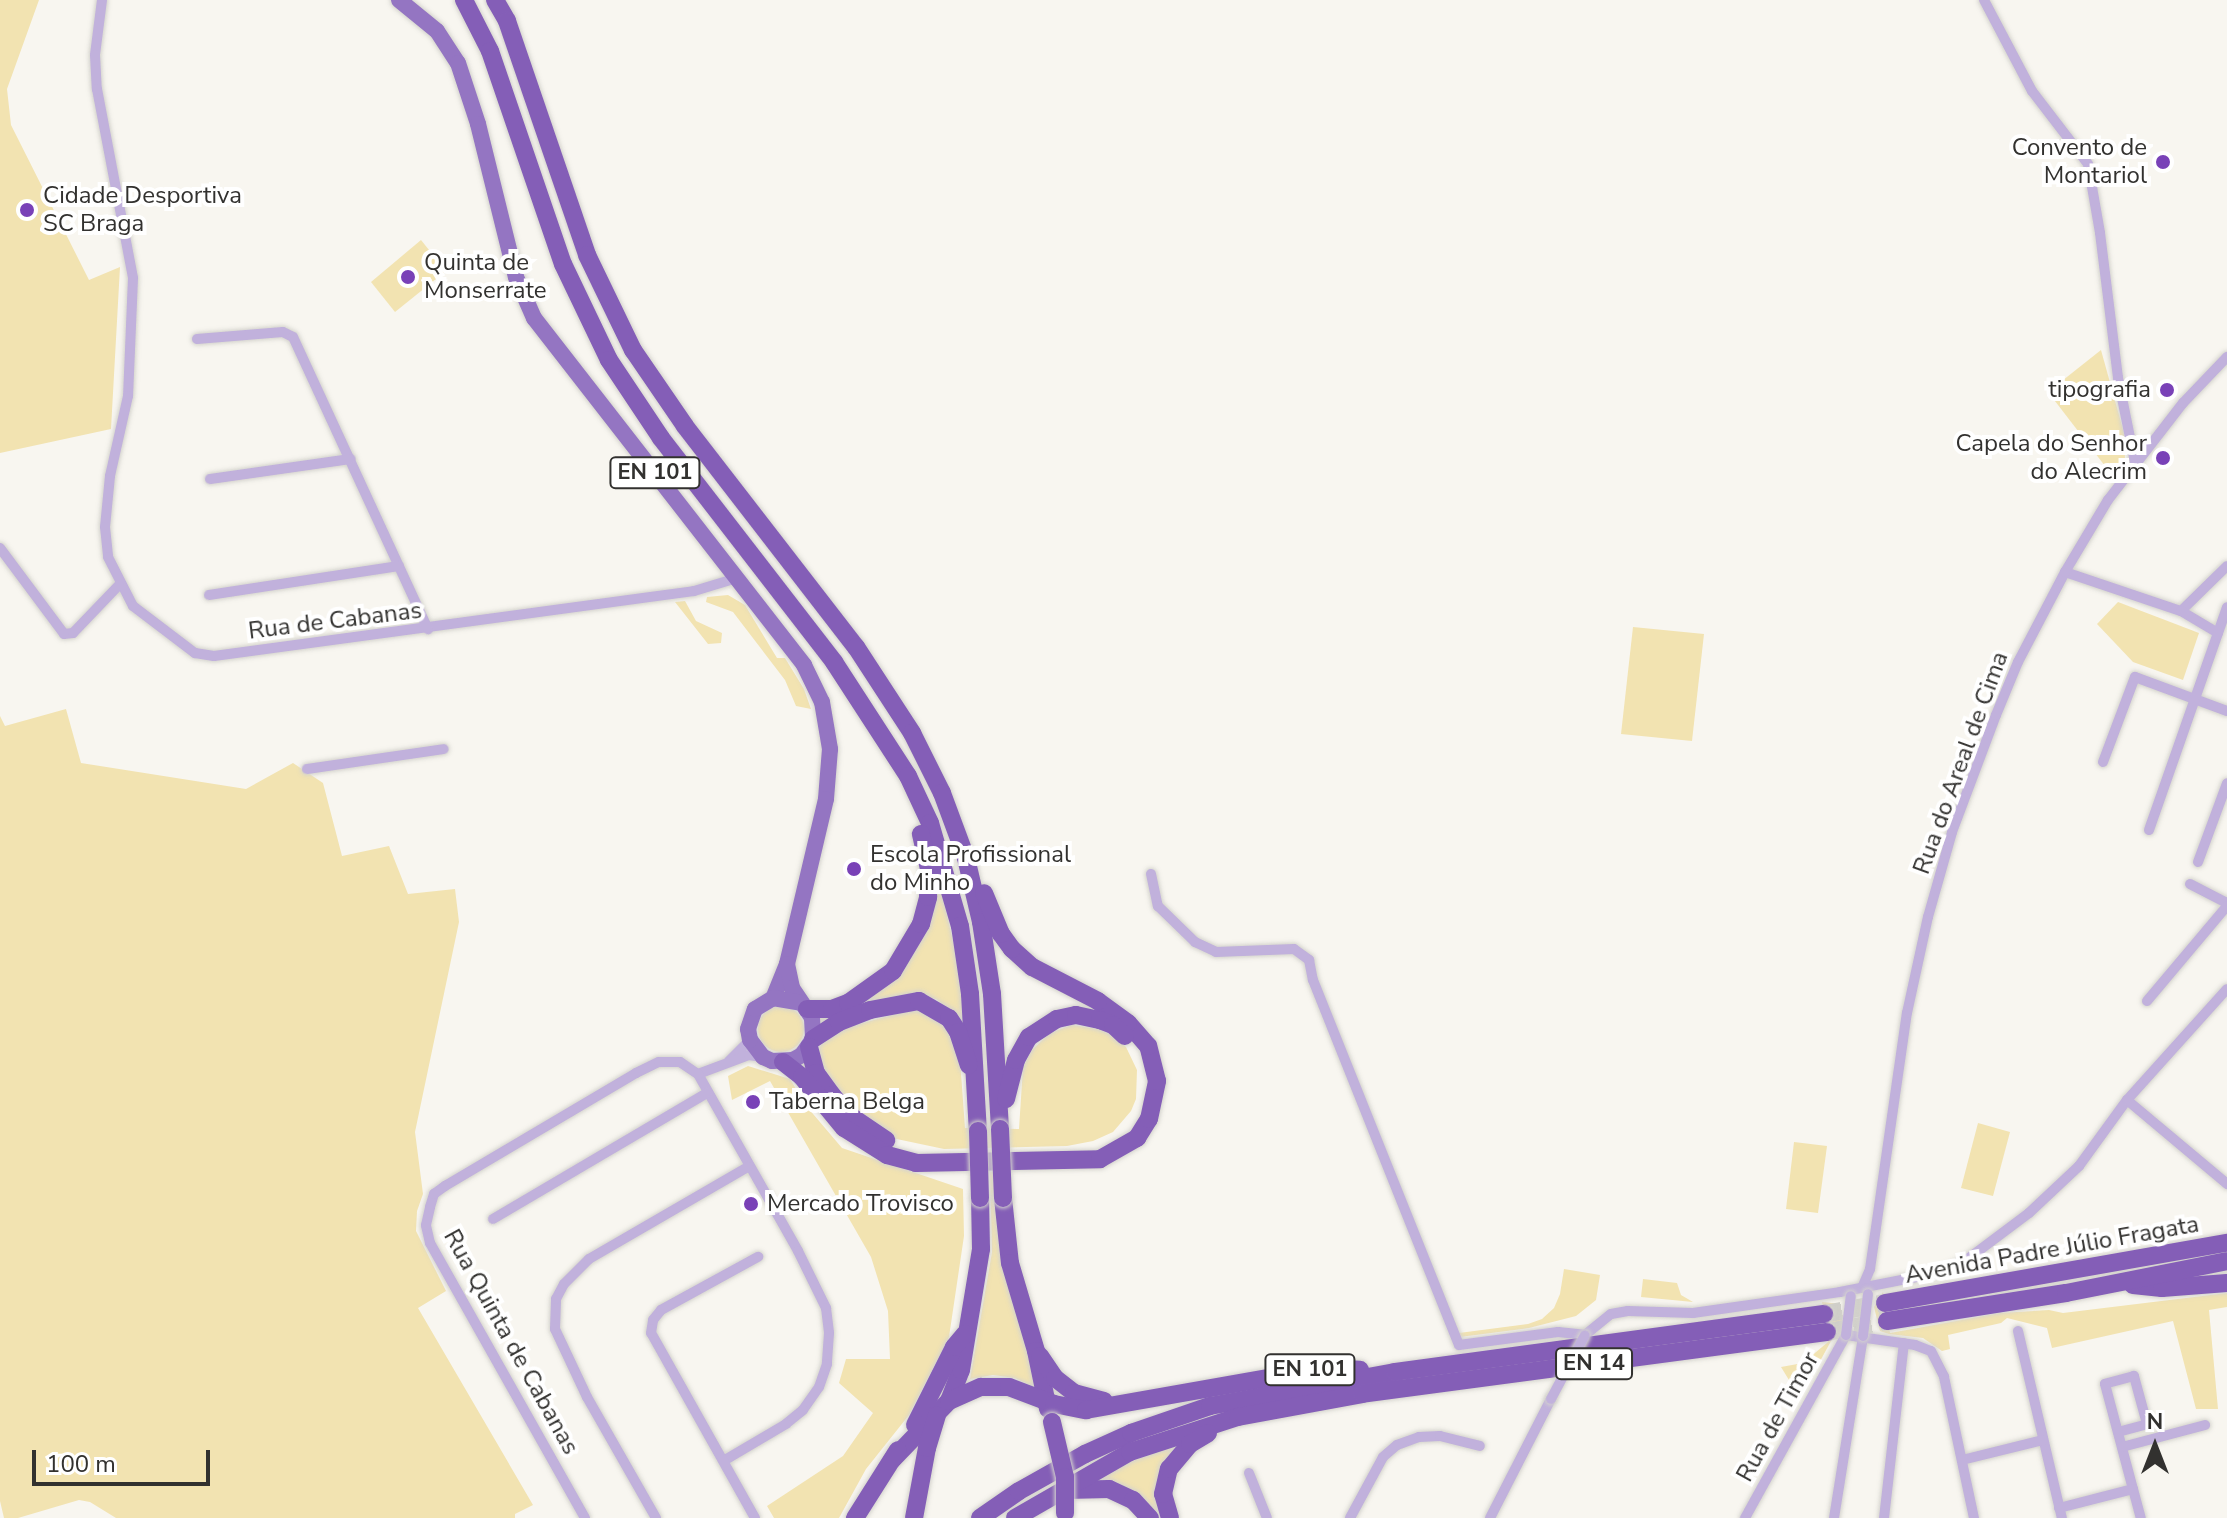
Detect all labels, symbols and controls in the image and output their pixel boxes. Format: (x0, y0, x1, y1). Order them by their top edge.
place label: Convento de Montariol (2012, 134, 2147, 190)
marker: Convento de Montariol (2154, 153, 2172, 171)
place label: Cidade Desportiva SC Braga (43, 182, 242, 238)
marker: Cidade Desportiva SC Braga (18, 201, 36, 219)
place label: Quinta de Monserrate (424, 249, 547, 305)
marker: Quinta de Monserrate (399, 268, 417, 286)
place label: tipografia (2048, 376, 2151, 404)
marker: tipografia (2158, 381, 2176, 399)
place label: Capela do Senhor do Alecrim (1956, 430, 2147, 486)
marker: Capela do Senhor do Alecrim (2154, 449, 2172, 467)
road number: EN 101 (609, 455, 701, 491)
street label: Rua de Cabanas (247, 596, 423, 646)
street label: Rua do Areal de Cima (1907, 648, 2015, 878)
place label: Escola Profissional do Minho (870, 841, 1071, 897)
marker: Escola Profissional do Minho (845, 860, 863, 878)
place label: Taberna Belga (769, 1088, 925, 1116)
marker: Taberna Belga (744, 1093, 762, 1111)
place label: Mercado Trovisco (767, 1190, 954, 1218)
marker: Mercado Trovisco (742, 1195, 760, 1213)
street label: Avenida Padre Júlio Fragata (1903, 1210, 2201, 1290)
street label: Rua Quinta de Cabanas (437, 1224, 585, 1460)
road number: EN 14 (1554, 1346, 1634, 1382)
street label: Rua de Timor (1731, 1347, 1825, 1487)
road number: EN 101 (1264, 1352, 1356, 1388)
north arrow (2115, 1406, 2195, 1486)
text: N (2147, 1407, 2163, 1437)
scale bar (36, 1434, 214, 1484)
text: 100 m (46, 1448, 116, 1480)

